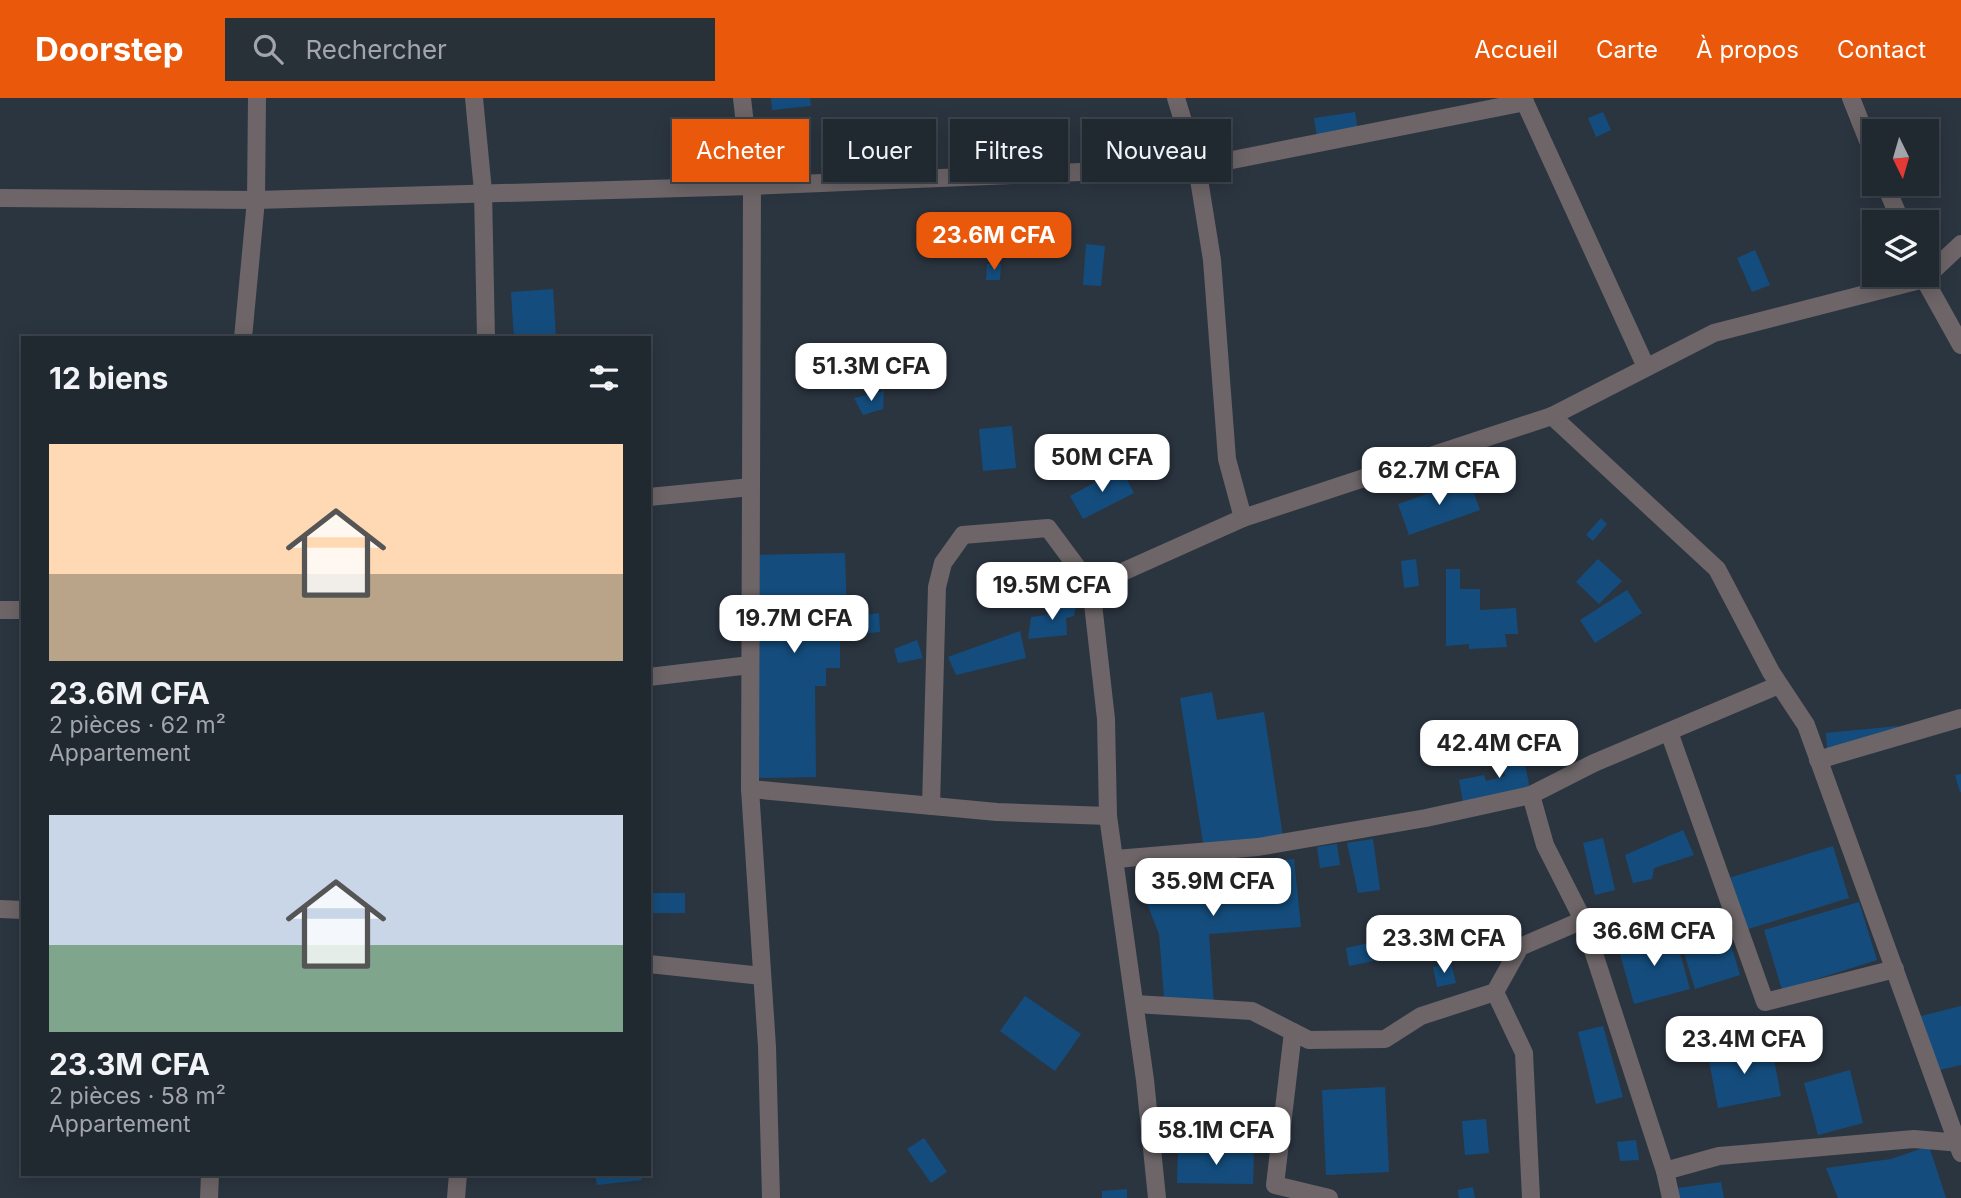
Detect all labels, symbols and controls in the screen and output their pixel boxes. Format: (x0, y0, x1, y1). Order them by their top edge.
search box (225, 18, 715, 81)
text: Doorstep (35, 29, 183, 69)
icon: search (249, 30, 287, 68)
text: Rechercher (305, 34, 447, 65)
text: Accueil (1474, 35, 1558, 64)
text: Carte (1596, 35, 1658, 64)
text: À propos (1696, 35, 1799, 64)
text: Contact (1837, 35, 1926, 64)
chip: Acheter (672, 119, 809, 182)
chip: Louer (823, 119, 936, 182)
chip: Filtres (950, 119, 1068, 182)
chip: Nouveau (1082, 119, 1231, 182)
north arrow (1862, 119, 1939, 196)
map controls (1862, 119, 1939, 287)
button: layers (1862, 210, 1939, 287)
pin: 23.6M CFA (914, 212, 1074, 272)
text: 23.6M CFA (932, 221, 1056, 249)
pin: 51.3M CFA (791, 344, 951, 403)
text: 51.3M CFA (811, 352, 931, 380)
icon: filters (585, 359, 623, 397)
text: 12 biens (49, 360, 168, 396)
pin: 50M CFA (1037, 434, 1167, 494)
text: 50M CFA (1051, 443, 1153, 471)
pin: 62.7M CFA (1359, 448, 1519, 507)
text: 62.7M CFA (1378, 456, 1500, 484)
icon: home (273, 490, 399, 616)
pin: 19.5M CFA (972, 562, 1132, 622)
text: 19.5M CFA (993, 571, 1111, 599)
pin: 19.7M CFA (714, 596, 874, 655)
text: 19.7M CFA (735, 604, 853, 632)
text: 23.6M CFA (49, 675, 210, 711)
text: 2 pièces · 62 m² (49, 711, 226, 739)
pin: 42.4M CFA (1419, 720, 1579, 780)
text: 42.4M CFA (1436, 729, 1562, 757)
text: Appartement (49, 739, 191, 767)
pin: 35.9M CFA (1133, 858, 1293, 918)
icon: home (273, 861, 399, 987)
text: 35.9M CFA (1151, 867, 1275, 895)
pin: 36.6M CFA (1574, 908, 1734, 968)
pin: 23.3M CFA (1364, 916, 1524, 975)
text: 36.6M CFA (1592, 917, 1716, 945)
text: 23.3M CFA (1382, 924, 1506, 952)
pin: 23.4M CFA (1664, 1016, 1824, 1076)
text: 23.4M CFA (1682, 1025, 1806, 1053)
text: 23.3M CFA (49, 1046, 210, 1082)
text: 2 pièces · 58 m² (49, 1082, 226, 1110)
pin: 58.1M CFA (1136, 1108, 1296, 1167)
text: Appartement (49, 1110, 191, 1138)
text: 58.1M CFA (1157, 1116, 1275, 1144)

